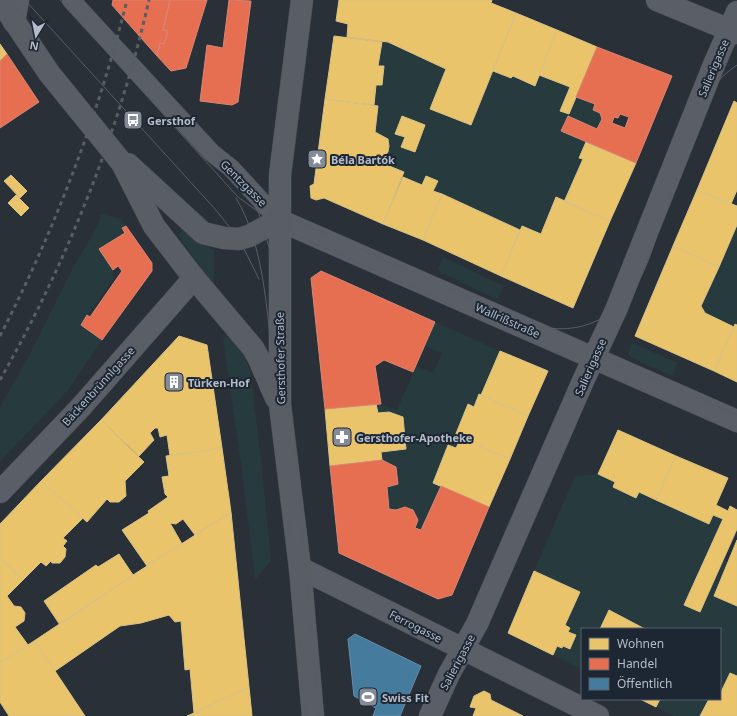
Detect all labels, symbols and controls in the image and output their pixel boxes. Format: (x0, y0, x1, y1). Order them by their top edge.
north arrow (16, 16, 56, 56)
street label: Salierigasse (694, 37, 732, 99)
text: N (28, 38, 40, 55)
bus stop icon: Gersthof (122, 109, 144, 131)
place label: Gersthof (147, 113, 196, 128)
place icon: Béla Bartók (306, 148, 328, 170)
place label: Béla Bartók (331, 152, 395, 167)
street label: Gentzgasse (218, 157, 270, 209)
street label: Wallrißstraße (473, 299, 543, 341)
street label: Gersthofer Straße (272, 312, 288, 404)
street label: Salierigasse (571, 336, 609, 398)
street label: Bäckenbrünnlgasse (58, 343, 138, 429)
building icon: Türken-Hof (163, 371, 185, 393)
place label: Türken-Hof (188, 375, 250, 390)
pharmacy icon: Gersthofer-Apotheke (331, 426, 353, 448)
place label: Gersthofer-Apotheke (356, 430, 473, 445)
street label: Ferrogasse (387, 606, 445, 646)
legend (581, 628, 721, 700)
street label: Salierigasse (436, 631, 478, 693)
text: Wohnen (617, 635, 664, 652)
text: Handel (617, 655, 657, 672)
text: Öffentlich (617, 675, 673, 692)
sports icon: Swiss Fit (357, 686, 379, 708)
place label: Swiss Fit (382, 690, 429, 705)

